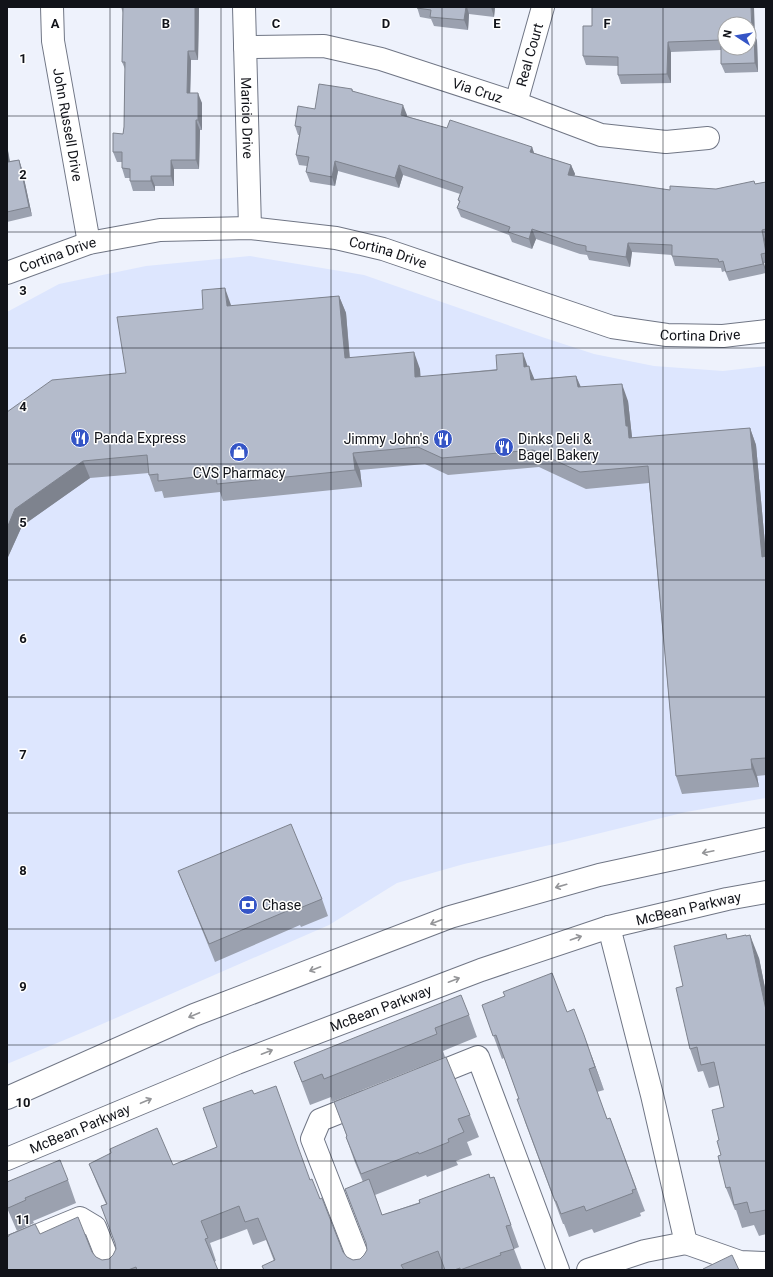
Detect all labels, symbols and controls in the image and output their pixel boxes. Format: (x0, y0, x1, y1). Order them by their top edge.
text: A (51, 16, 60, 31)
text: B (162, 16, 170, 31)
text: C (272, 16, 281, 31)
text: D (382, 16, 390, 31)
text: E (493, 16, 501, 31)
text: F (603, 16, 611, 31)
north arrow (717, 16, 757, 56)
street label: Real Court (513, 21, 546, 88)
text: N (721, 29, 735, 39)
text: 1 (19, 51, 27, 66)
street label: John Russell Drive (50, 67, 86, 183)
street label: Via Cruz (450, 75, 505, 106)
street label: Maricio Drive (238, 77, 256, 159)
text: 2 (19, 167, 27, 182)
street label: Cortina Drive (347, 233, 429, 271)
street label: Cortina Drive (17, 234, 97, 276)
text: 3 (19, 283, 27, 298)
street label: Cortina Drive (659, 326, 741, 344)
text: 4 (19, 399, 27, 414)
restaurant icon: Panda Express (69, 427, 91, 449)
restaurant icon: Jimmy John's (432, 428, 454, 450)
place label: Panda Express (94, 430, 186, 446)
place label: Jimmy John's (344, 431, 429, 447)
place label: Dinks Deli & Bagel Bakery (518, 431, 599, 463)
restaurant icon: Dinks Deli & Bagel Bakery (493, 436, 515, 458)
shop icon: CVS Pharmacy (228, 441, 250, 463)
place label: CVS Pharmacy (193, 465, 286, 481)
text: 5 (19, 515, 27, 530)
text: 6 (19, 631, 27, 646)
text: 7 (19, 747, 27, 762)
one-way arrow (702, 848, 715, 856)
text: 8 (19, 863, 27, 878)
one-way arrow (555, 883, 568, 890)
street label: McBean Parkway (634, 889, 743, 928)
bank icon: Chase (237, 894, 259, 916)
place label: Chase (262, 897, 301, 913)
one-way arrow (431, 918, 443, 926)
one-way arrow (570, 934, 583, 941)
one-way arrow (309, 965, 321, 973)
one-way arrow (447, 976, 459, 984)
text: 9 (19, 979, 27, 994)
street label: McBean Parkway (328, 981, 434, 1035)
one-way arrow (188, 1012, 200, 1020)
one-way arrow (260, 1047, 272, 1055)
text: 10 (16, 1095, 30, 1110)
one-way arrow (140, 1097, 152, 1104)
street label: McBean Parkway (27, 1100, 133, 1157)
text: 11 (16, 1212, 30, 1227)

